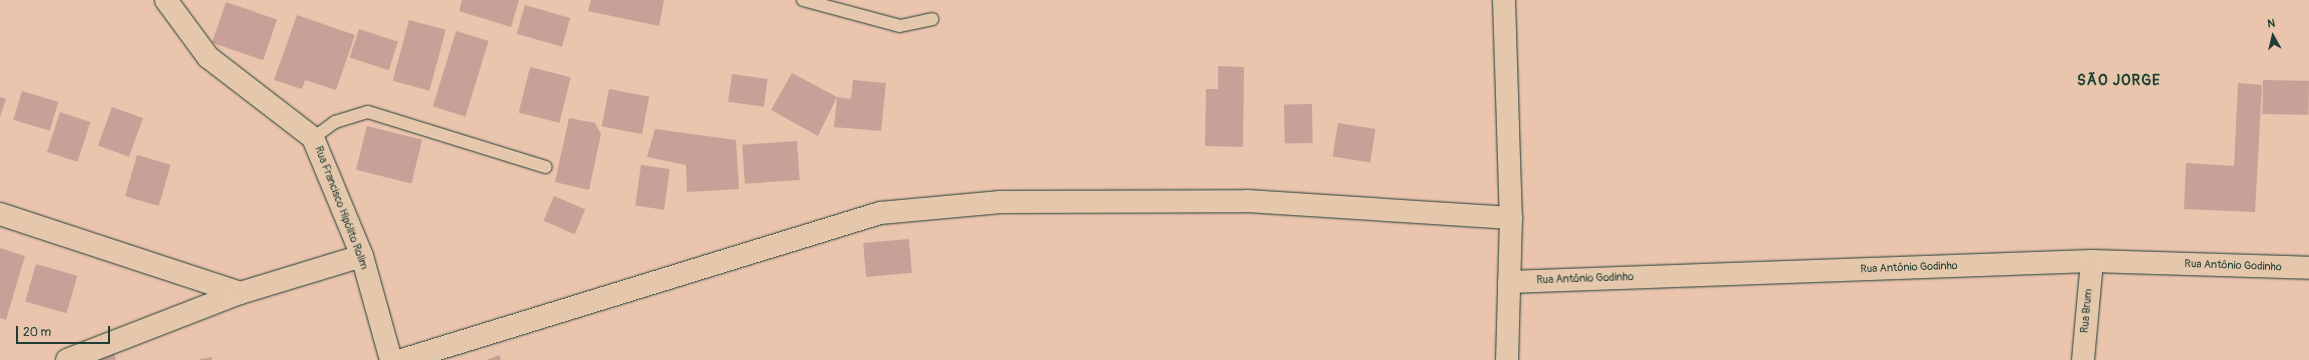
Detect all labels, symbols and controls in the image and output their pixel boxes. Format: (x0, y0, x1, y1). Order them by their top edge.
north arrow (2253, 16, 2293, 56)
text: N (2267, 17, 2276, 31)
district label: SÃO JORGE (2077, 72, 2161, 90)
street label: Rua Francisco Hipólito Rolim (311, 144, 371, 272)
street label: Rua Antônio Godinho (2184, 258, 2282, 274)
street label: Rua Antônio Godinho (1860, 260, 1958, 276)
street label: Rua Antônio Godinho (1536, 271, 1634, 287)
street label: Rua Brum (2078, 288, 2096, 334)
scale bar (18, 318, 112, 344)
text: 20 m (23, 325, 51, 340)

